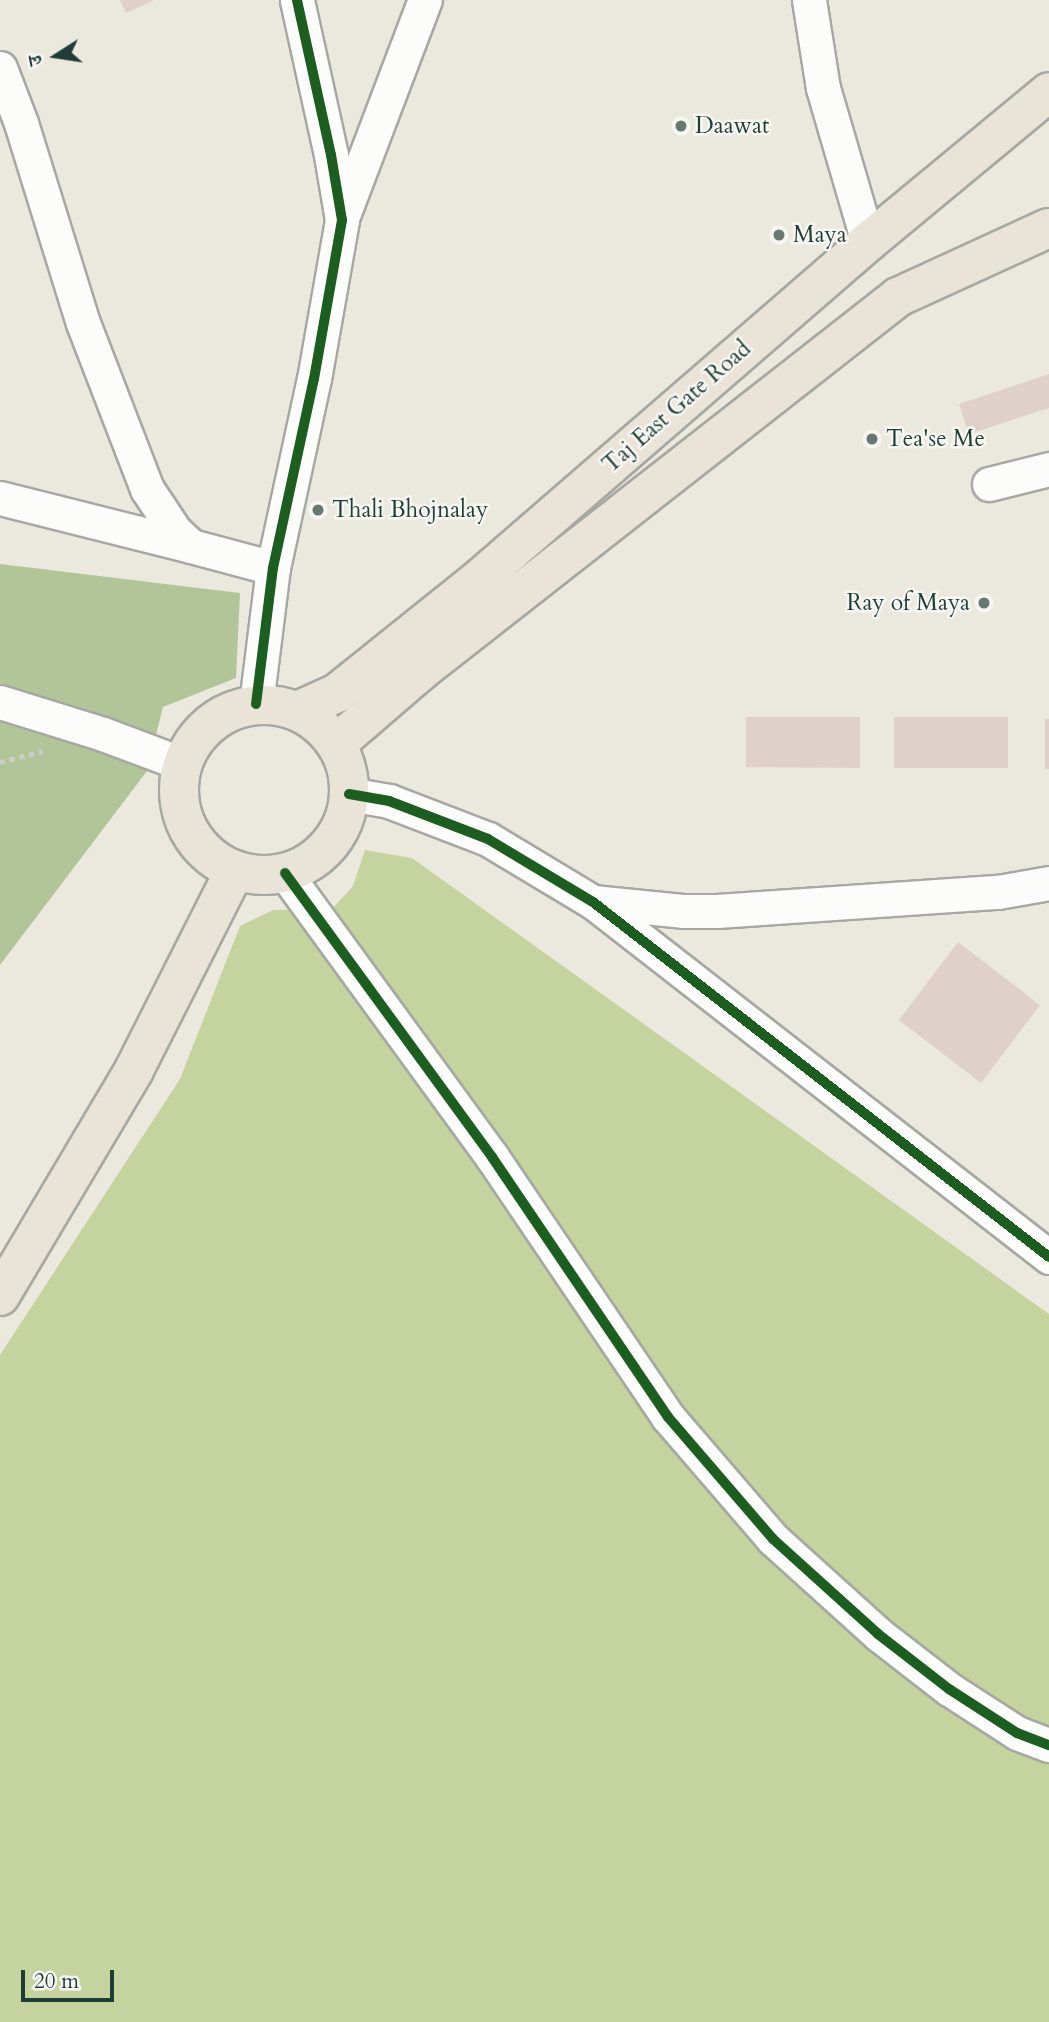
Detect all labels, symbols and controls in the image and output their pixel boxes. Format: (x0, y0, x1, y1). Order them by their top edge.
north arrow (21, 21, 91, 91)
text: उ (22, 53, 49, 68)
place label: Daawat (695, 112, 769, 140)
marker: Daawat (673, 118, 689, 134)
place label: Maya (793, 221, 847, 249)
marker: Maya (771, 227, 787, 243)
street label: Taj East Gate Road (597, 335, 757, 479)
place label: Tea'se Me (886, 425, 985, 453)
marker: Tea'se Me (864, 431, 880, 447)
place label: Thali Bhojnalay (332, 496, 488, 524)
marker: Thali Bhojnalay (310, 502, 326, 518)
place label: Ray of Maya (846, 589, 970, 617)
marker: Ray of Maya (976, 595, 992, 611)
scale bar (24, 1955, 117, 1999)
text: 20 m (34, 1967, 79, 1996)

